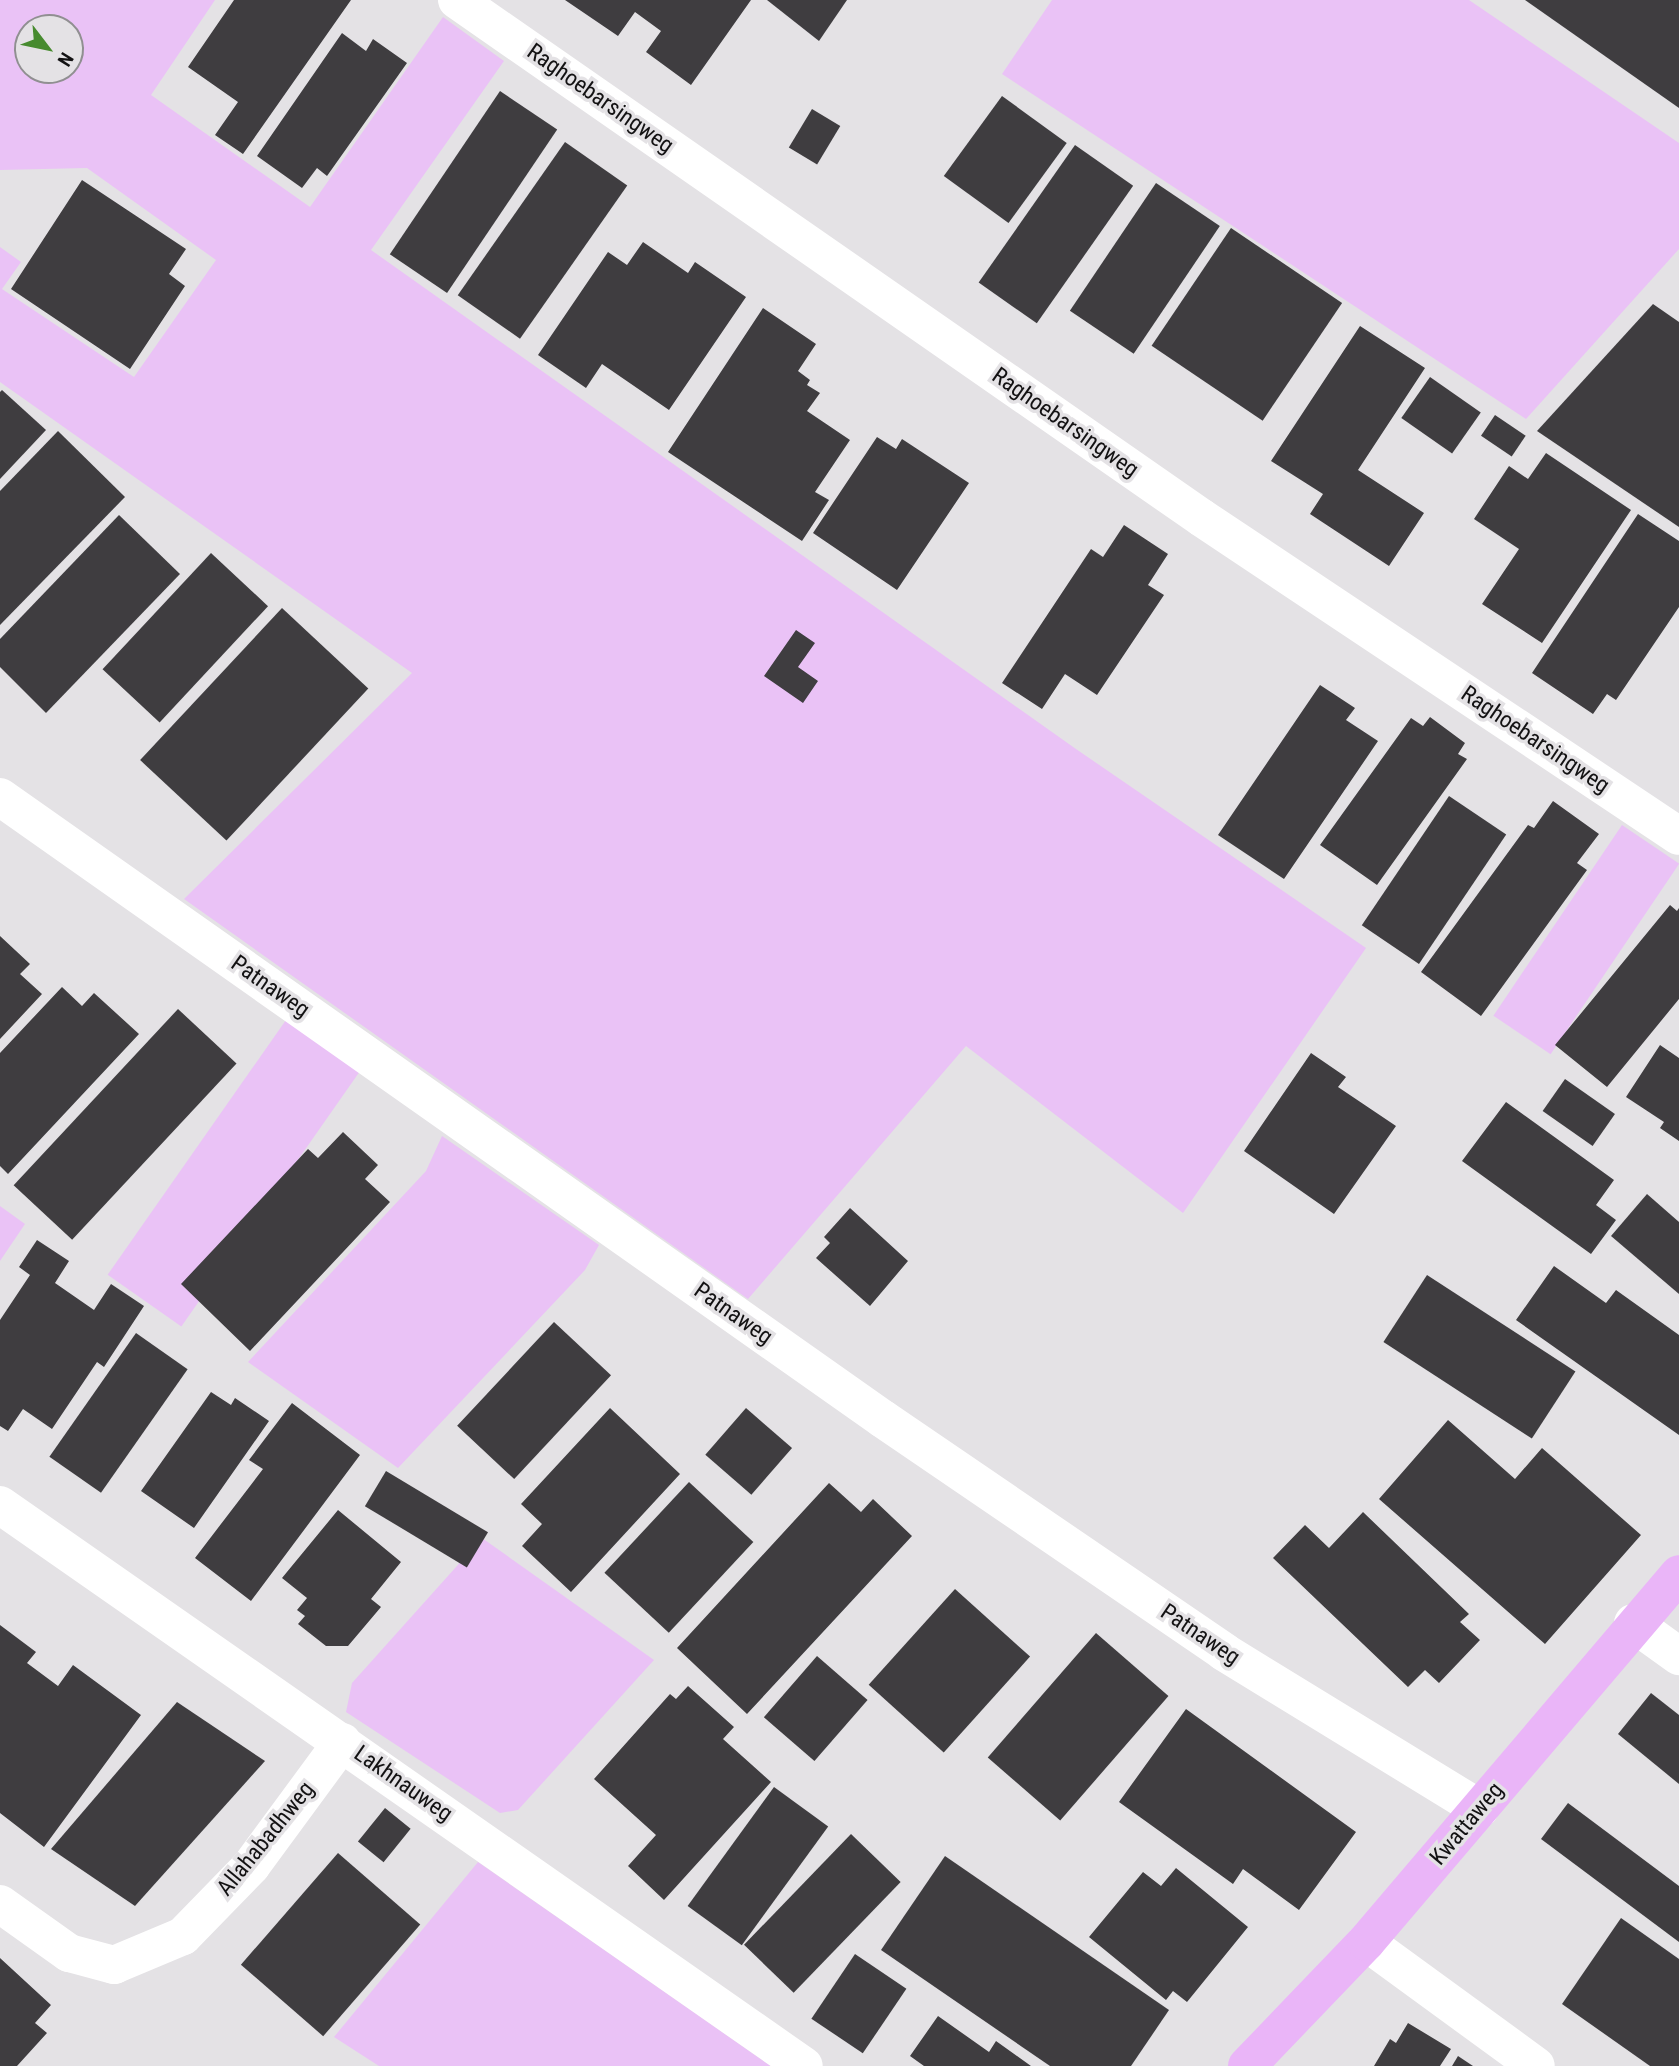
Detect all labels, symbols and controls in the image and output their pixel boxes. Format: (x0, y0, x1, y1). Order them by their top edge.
north arrow (14, 14, 84, 84)
street label: Raghoebarsingweg (521, 38, 679, 160)
text: N (53, 48, 78, 70)
street label: Raghoebarsingweg (986, 362, 1144, 484)
street label: Raghoebarsingweg (1456, 680, 1614, 800)
street label: Patnaweg (225, 950, 315, 1024)
street label: Patnaweg (688, 1277, 778, 1351)
street label: Patnaweg (1155, 1598, 1245, 1672)
street label: Lakhnauweg (348, 1740, 458, 1828)
street label: Allahabadhweg (212, 1776, 320, 1902)
street label: Kwattaweg (1424, 1777, 1510, 1871)

